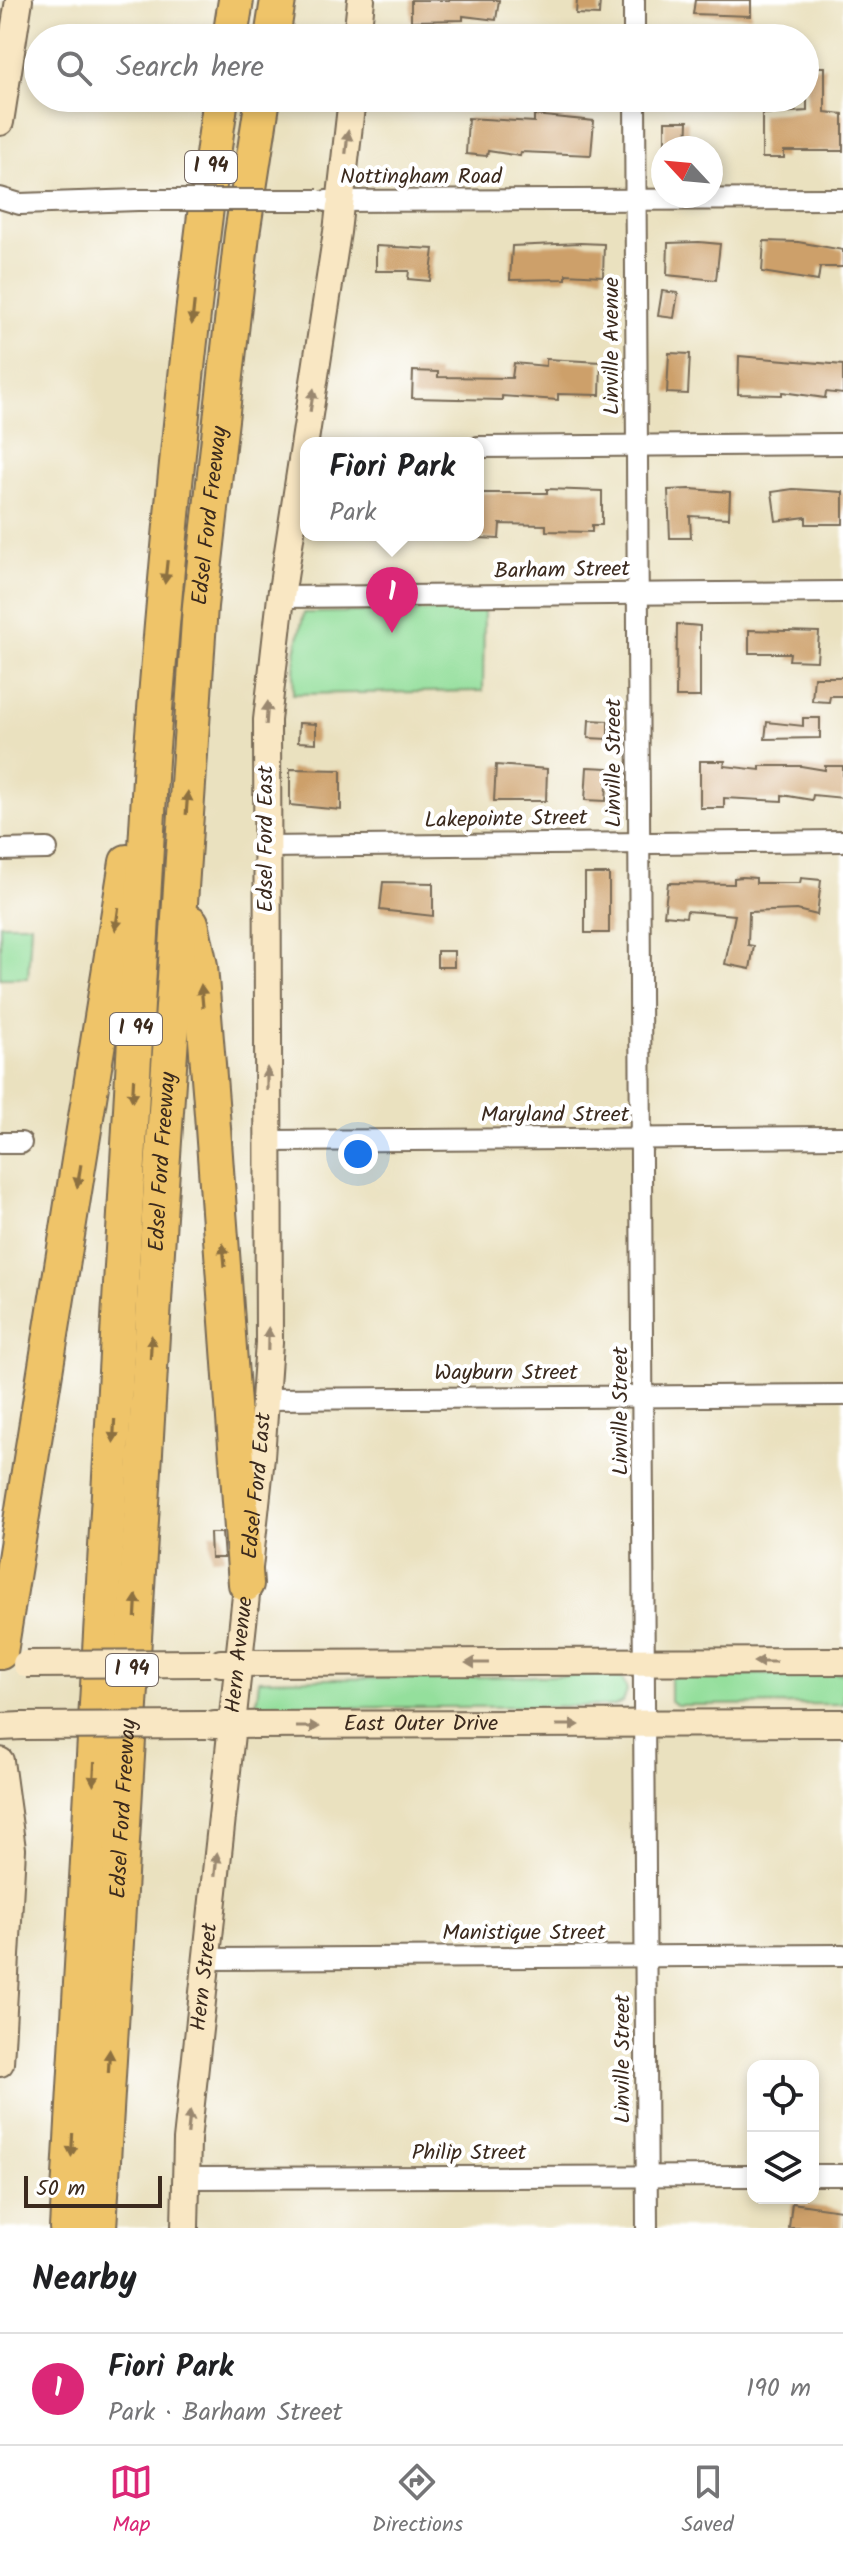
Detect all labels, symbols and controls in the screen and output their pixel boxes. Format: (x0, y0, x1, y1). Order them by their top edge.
search box (24, 24, 819, 112)
text: Search here (116, 44, 264, 92)
icon: search (52, 46, 96, 90)
one-way arrow (341, 129, 354, 154)
north arrow (651, 136, 723, 208)
road number: I 94 (185, 151, 237, 183)
street label: Nottingham Road (340, 160, 503, 195)
street label: Linville Avenue (595, 277, 630, 415)
one-way arrow (186, 301, 199, 326)
one-way arrow (306, 387, 319, 412)
street label: Edsel Ford Freeway (183, 424, 238, 607)
popup (300, 437, 484, 541)
text: Fiori Park (329, 444, 455, 492)
text: Park (329, 492, 376, 534)
street label: Barham Street (494, 552, 631, 590)
one-way arrow (159, 560, 172, 585)
pin: 1 (366, 567, 418, 633)
street label: Linville Street (597, 698, 632, 827)
one-way arrow (261, 700, 274, 725)
street label: Edsel Ford East (249, 765, 284, 912)
one-way arrow (181, 790, 194, 815)
street label: Lakepointe Street (424, 801, 588, 839)
one-way arrow (110, 907, 123, 932)
one-way arrow (195, 983, 208, 1008)
road number: I 94 (110, 1013, 162, 1045)
one-way arrow (261, 1066, 273, 1091)
street label: Edsel Ford Freeway (139, 1070, 186, 1253)
one-way arrow (126, 1078, 139, 1103)
street label: Maryland Street (481, 1098, 630, 1133)
your location (338, 1134, 378, 1174)
one-way arrow (72, 1164, 85, 1189)
one-way arrow (217, 1242, 230, 1267)
one-way arrow (262, 1326, 275, 1351)
one-way arrow (145, 1334, 158, 1359)
street label: Linville Street (604, 1346, 639, 1475)
street label: Wayburn Street (434, 1356, 578, 1391)
street label: Edsel Ford East (233, 1411, 282, 1561)
one-way arrow (107, 1419, 120, 1444)
one-way arrow (130, 1593, 143, 1618)
street label: Hern Avenue (216, 1595, 263, 1715)
road number: I 94 (106, 1654, 158, 1686)
one-way arrow (752, 1656, 777, 1668)
one-way arrow (464, 1657, 489, 1669)
street label: East Outer Drive (344, 1707, 498, 1742)
street label: Edsel Ford Freeway (101, 1717, 147, 1900)
one-way arrow (556, 1719, 581, 1731)
one-way arrow (296, 1721, 321, 1733)
one-way arrow (87, 1762, 100, 1787)
one-way arrow (210, 1851, 223, 1876)
street label: Manistique Street (442, 1916, 606, 1951)
street label: Hern Street (181, 1921, 228, 2033)
street label: Linville Street (606, 1994, 641, 2123)
one-way arrow (103, 2048, 116, 2073)
map controls (747, 2060, 819, 2204)
button: locate (747, 2060, 819, 2132)
one-way arrow (183, 2109, 196, 2134)
button: layers (747, 2132, 819, 2204)
one-way arrow (65, 2133, 78, 2158)
street label: Philip Street (412, 2136, 527, 2171)
scale bar (24, 2172, 162, 2208)
text: 50 m (36, 2172, 85, 2207)
text: Nearby (32, 2253, 137, 2307)
text: Fiori Park (108, 2344, 233, 2392)
text: 1 (54, 2368, 62, 2410)
text: 190 m (746, 2368, 811, 2410)
text: Park · Barham Street (108, 2392, 343, 2434)
tab: Map (109, 2460, 153, 2543)
tab: Directions (372, 2460, 463, 2543)
tab: Saved (682, 2460, 734, 2543)

